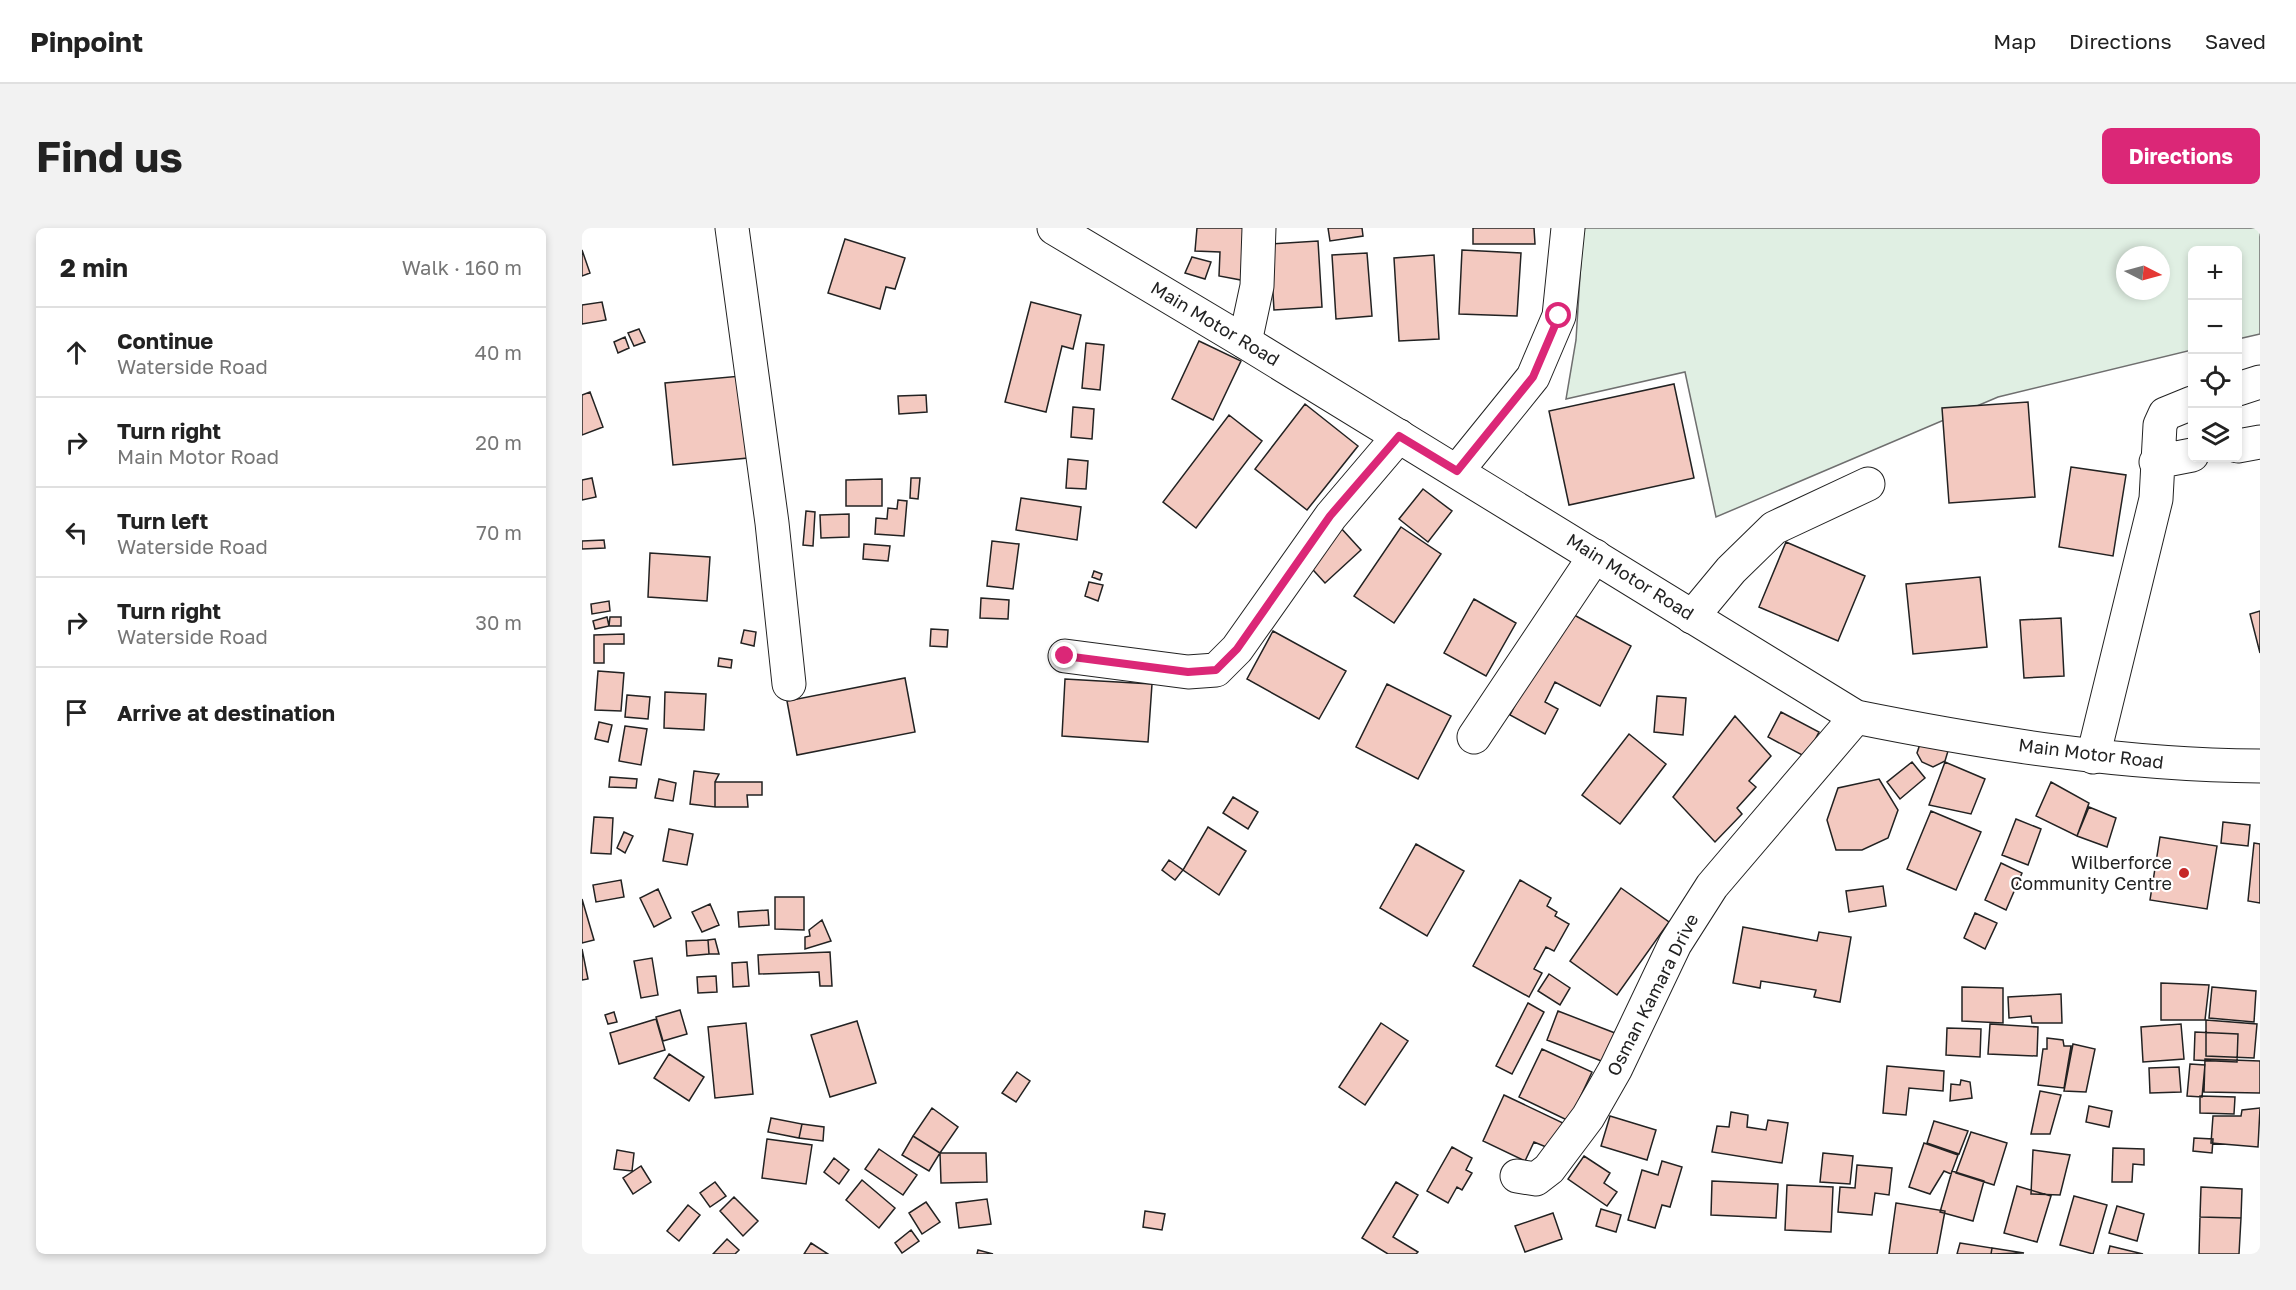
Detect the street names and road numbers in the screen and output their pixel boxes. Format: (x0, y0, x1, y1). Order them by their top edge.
street label: Main Motor Road (1147, 276, 1284, 370)
street label: Main Motor Road (1563, 528, 1698, 624)
street label: Main Motor Road (2017, 733, 2165, 773)
street label: Osman Kamara Drive (1602, 910, 1703, 1079)

